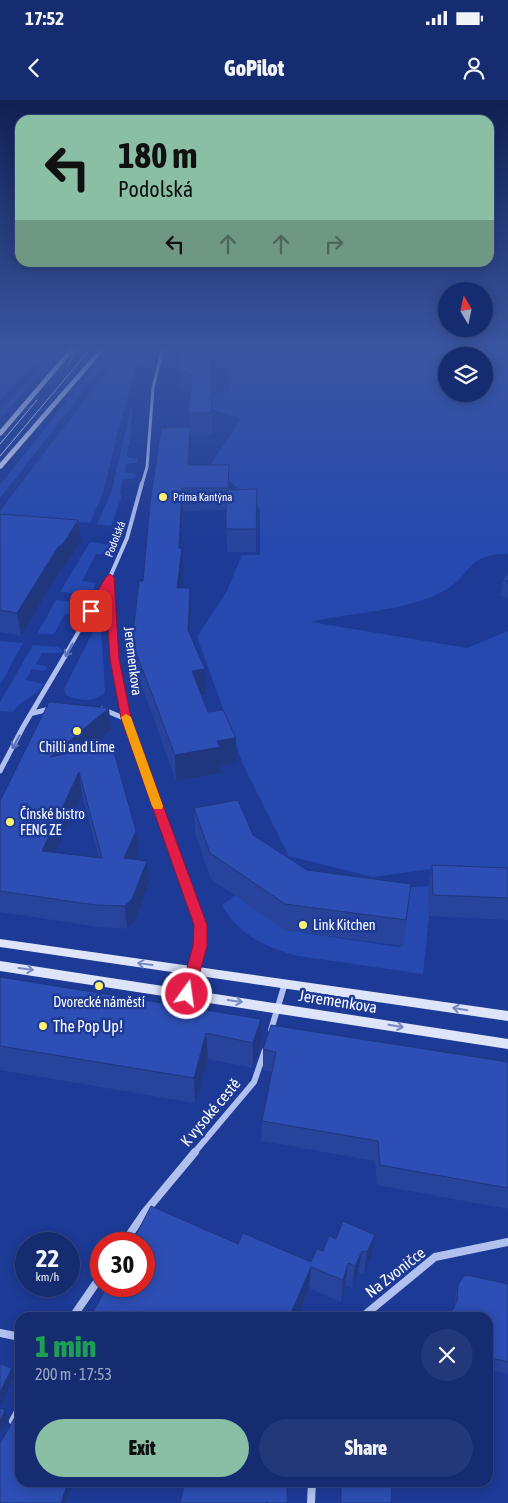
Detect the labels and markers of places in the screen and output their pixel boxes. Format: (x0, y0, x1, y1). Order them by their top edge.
marker: Prima Kantýna (157, 491, 169, 503)
place label: Prima Kantýna (173, 491, 232, 503)
pin (70, 590, 112, 632)
marker: Chilli and Lime (71, 725, 83, 737)
place label: Chilli and Lime (39, 739, 115, 755)
place label: Čínské bistro FENG ZE (20, 805, 85, 838)
marker: Čínské bistro FENG ZE (4, 816, 16, 828)
place label: Link Kitchen (313, 917, 376, 933)
marker: Link Kitchen (297, 919, 309, 931)
marker: Dvorecké náměstí (93, 980, 105, 992)
place label: Dvorecké náměstí (53, 994, 145, 1010)
place label: The Pop Up! (53, 1017, 123, 1036)
marker: The Pop Up! (37, 1020, 49, 1032)

